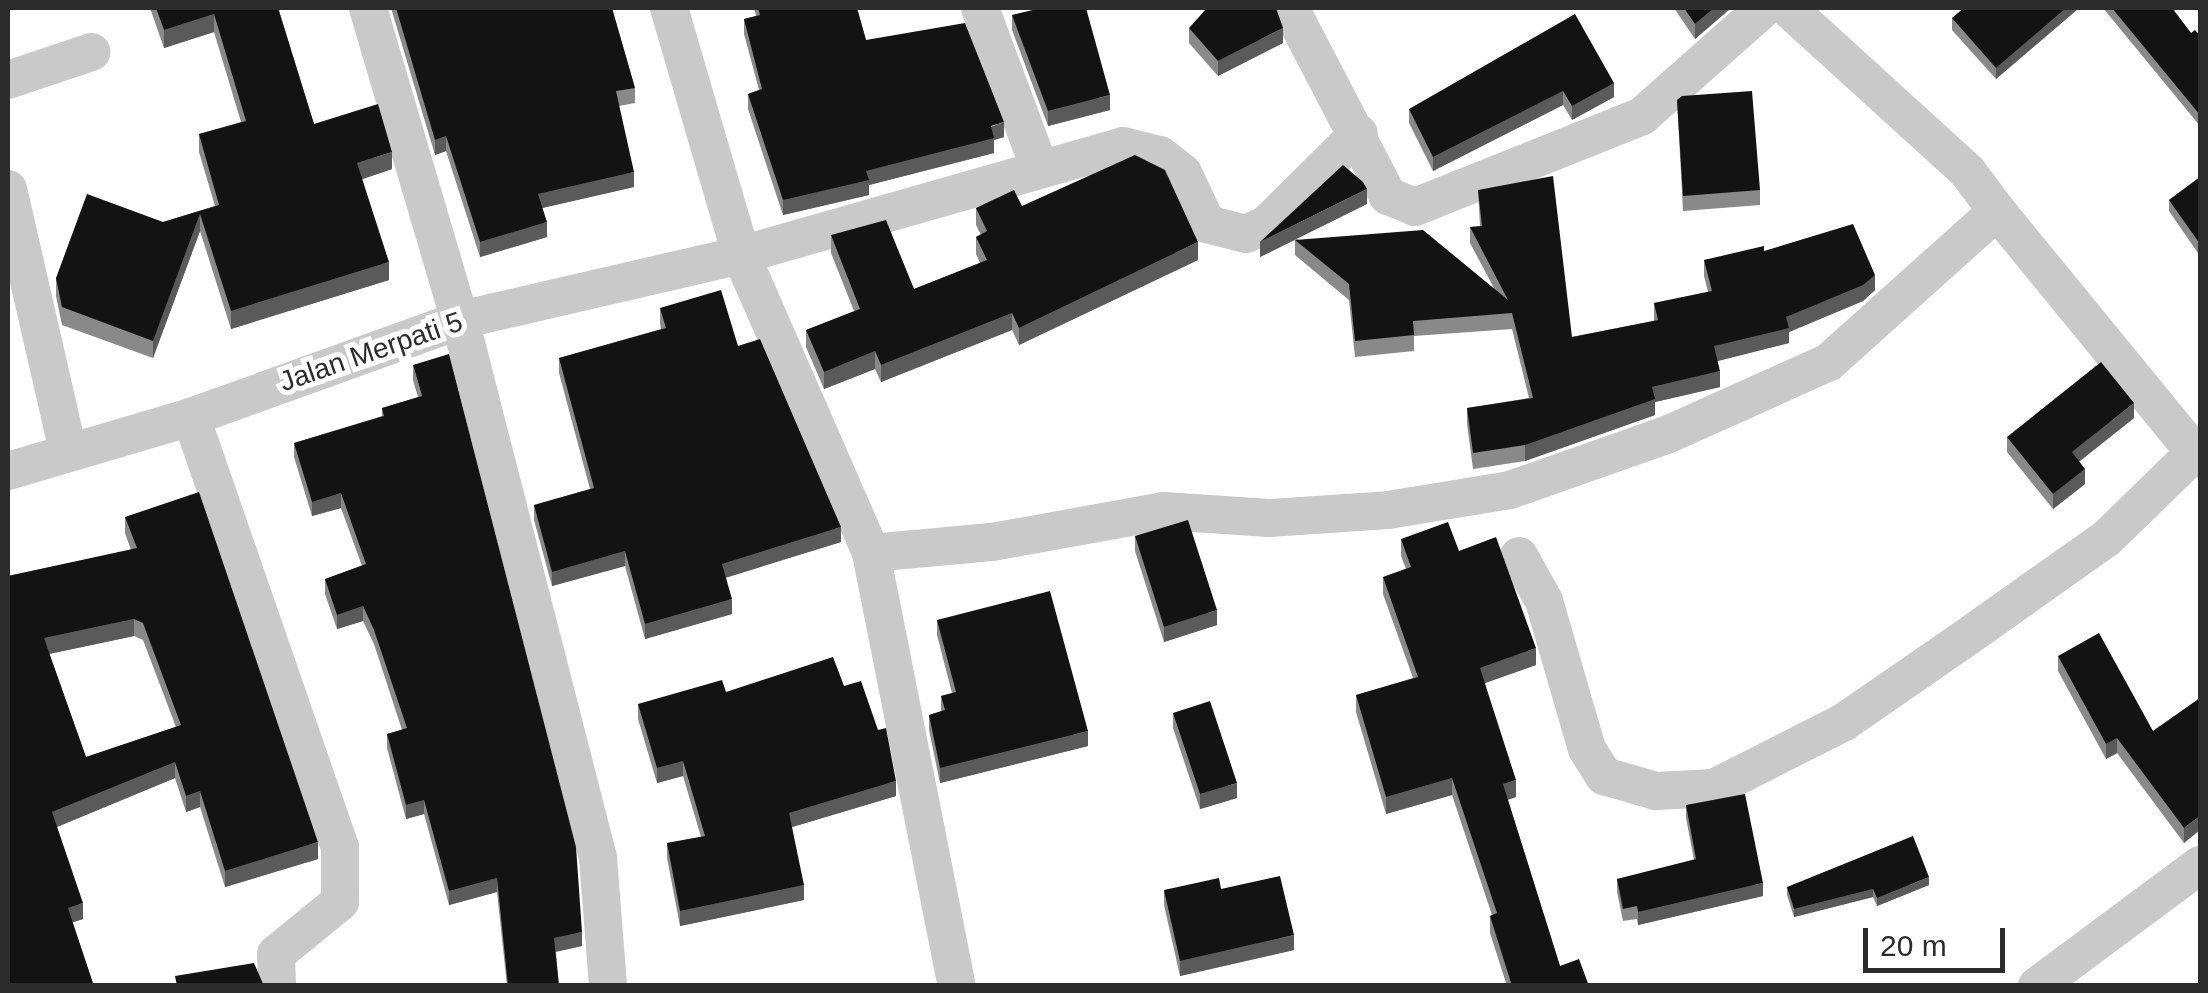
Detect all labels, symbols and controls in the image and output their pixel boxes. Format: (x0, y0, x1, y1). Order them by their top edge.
street label: Jalan Merpati 5 (275, 305, 467, 399)
scale bar (1868, 908, 2010, 970)
text: 20 m (1880, 929, 1947, 962)

